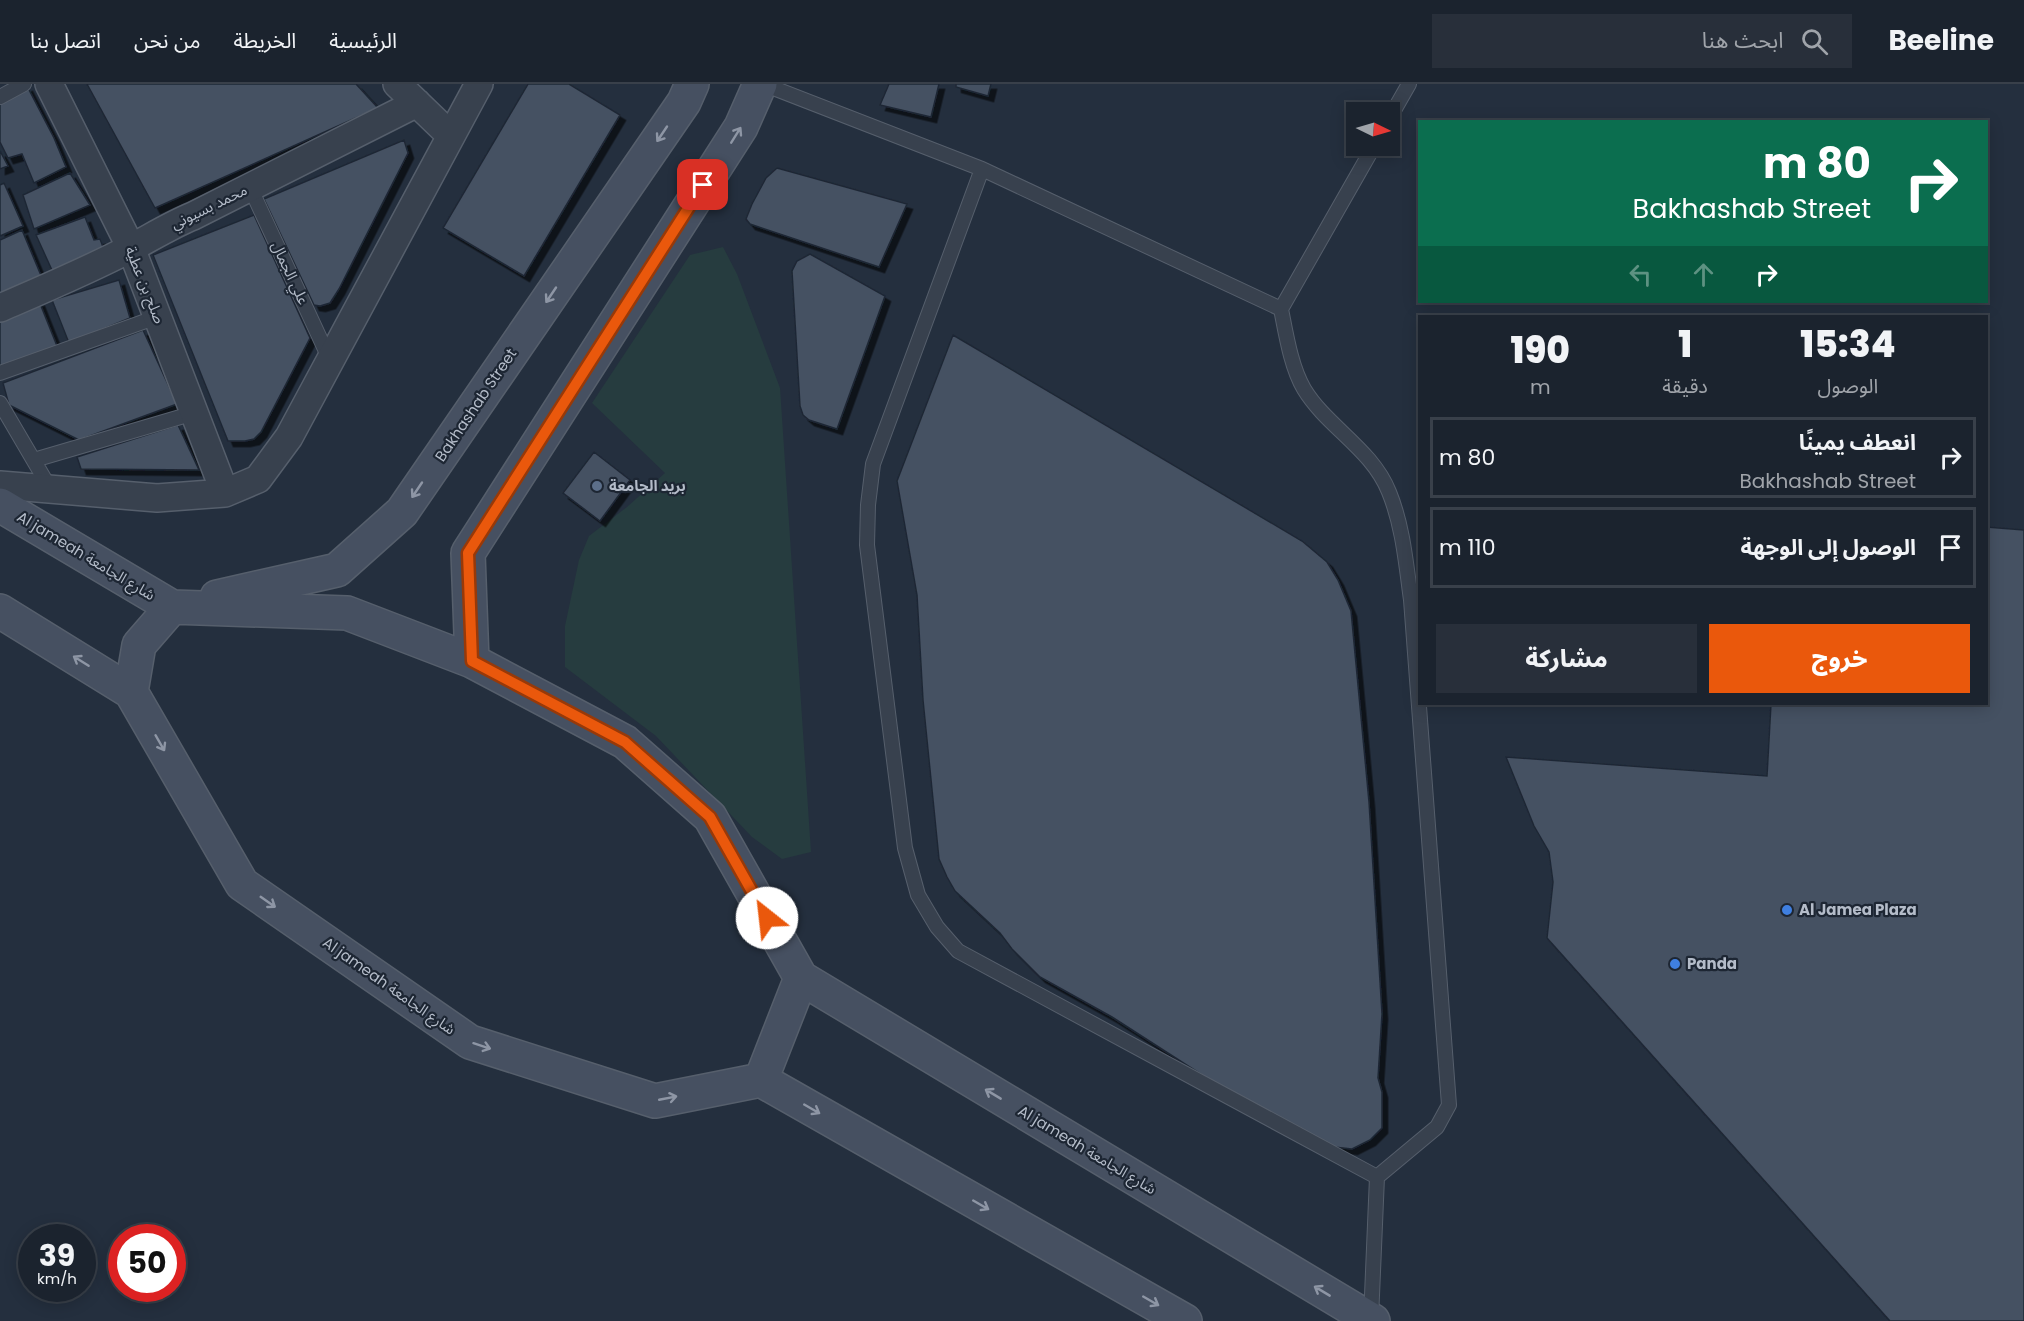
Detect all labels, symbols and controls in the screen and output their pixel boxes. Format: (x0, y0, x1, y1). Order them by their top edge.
search box (1432, 14, 1852, 68)
text: Beeline (1888, 21, 1994, 60)
text: ابحث هنا (1702, 25, 1783, 56)
icon: search (1798, 25, 1831, 58)
text: اتصل بنا (30, 26, 101, 55)
text: من نحن (134, 26, 200, 55)
text: الخريطة (233, 26, 296, 55)
text: الرئيسية (329, 26, 397, 55)
north arrow (1346, 102, 1400, 156)
map controls (1346, 102, 1400, 156)
one-way arrow (656, 125, 668, 142)
one-way arrow (730, 127, 742, 144)
text: 80 m (1763, 134, 1871, 193)
icon: right (1892, 144, 1970, 222)
pin (677, 159, 728, 210)
icon: arrive (686, 168, 719, 201)
street label: محمد بسيوني (167, 179, 251, 235)
text: Bakhashab Street (1633, 190, 1871, 227)
street label: علي الجمال (265, 238, 314, 309)
street label: صلح بن عطية (119, 243, 171, 327)
icon: left (1624, 258, 1657, 291)
icon: ahead (1687, 258, 1720, 291)
icon: right (1750, 258, 1783, 291)
one-way arrow (545, 286, 557, 302)
text: 1 (1678, 319, 1692, 370)
text: 15:34 (1800, 319, 1896, 370)
text: 190 (1510, 325, 1570, 376)
street label: Bakhashab Street (430, 344, 521, 465)
text: دقيقة (1662, 372, 1708, 400)
text: الوصول (1818, 372, 1878, 400)
text: m (1530, 373, 1550, 401)
text: انعطف يمينًا (1799, 427, 1916, 458)
icon: right (1934, 441, 1967, 474)
text: 80 m (1439, 442, 1495, 473)
text: Bakhashab Street (1739, 467, 1916, 495)
place label: بريد الجامعة (609, 475, 686, 496)
marker: بريد الجامعة (590, 479, 604, 493)
one-way arrow (411, 481, 423, 498)
street label: Al jameah شارع الجامعة (12, 506, 159, 607)
icon: arrive (1934, 531, 1967, 564)
text: 110 m (1439, 532, 1495, 563)
text: الوصول إلى الوجهة (1741, 532, 1916, 563)
button: مشاركة (1436, 624, 1697, 693)
button: خروج (1709, 624, 1970, 693)
one-way arrow (73, 655, 90, 667)
one-way arrow (155, 734, 167, 751)
position arrow (735, 886, 799, 950)
one-way arrow (260, 896, 276, 908)
place label: Al Jamea Plaza (1799, 899, 1917, 920)
marker: Al Jamea Plaza (1780, 903, 1794, 917)
street label: Al jameah شارع الجامعة (317, 932, 460, 1041)
place label: Panda (1687, 953, 1737, 974)
marker: Panda (1668, 957, 1682, 971)
one-way arrow (472, 1041, 491, 1052)
one-way arrow (985, 1087, 1002, 1099)
one-way arrow (658, 1092, 677, 1104)
street label: Al jameah شارع الجامعة (1013, 1100, 1160, 1201)
one-way arrow (803, 1103, 820, 1115)
one-way arrow (972, 1200, 990, 1211)
speed limit sign: 50 (108, 1224, 186, 1302)
text: 39 (39, 1234, 75, 1277)
text: km/h (37, 1268, 77, 1289)
one-way arrow (1314, 1285, 1331, 1297)
one-way arrow (1142, 1296, 1159, 1308)

